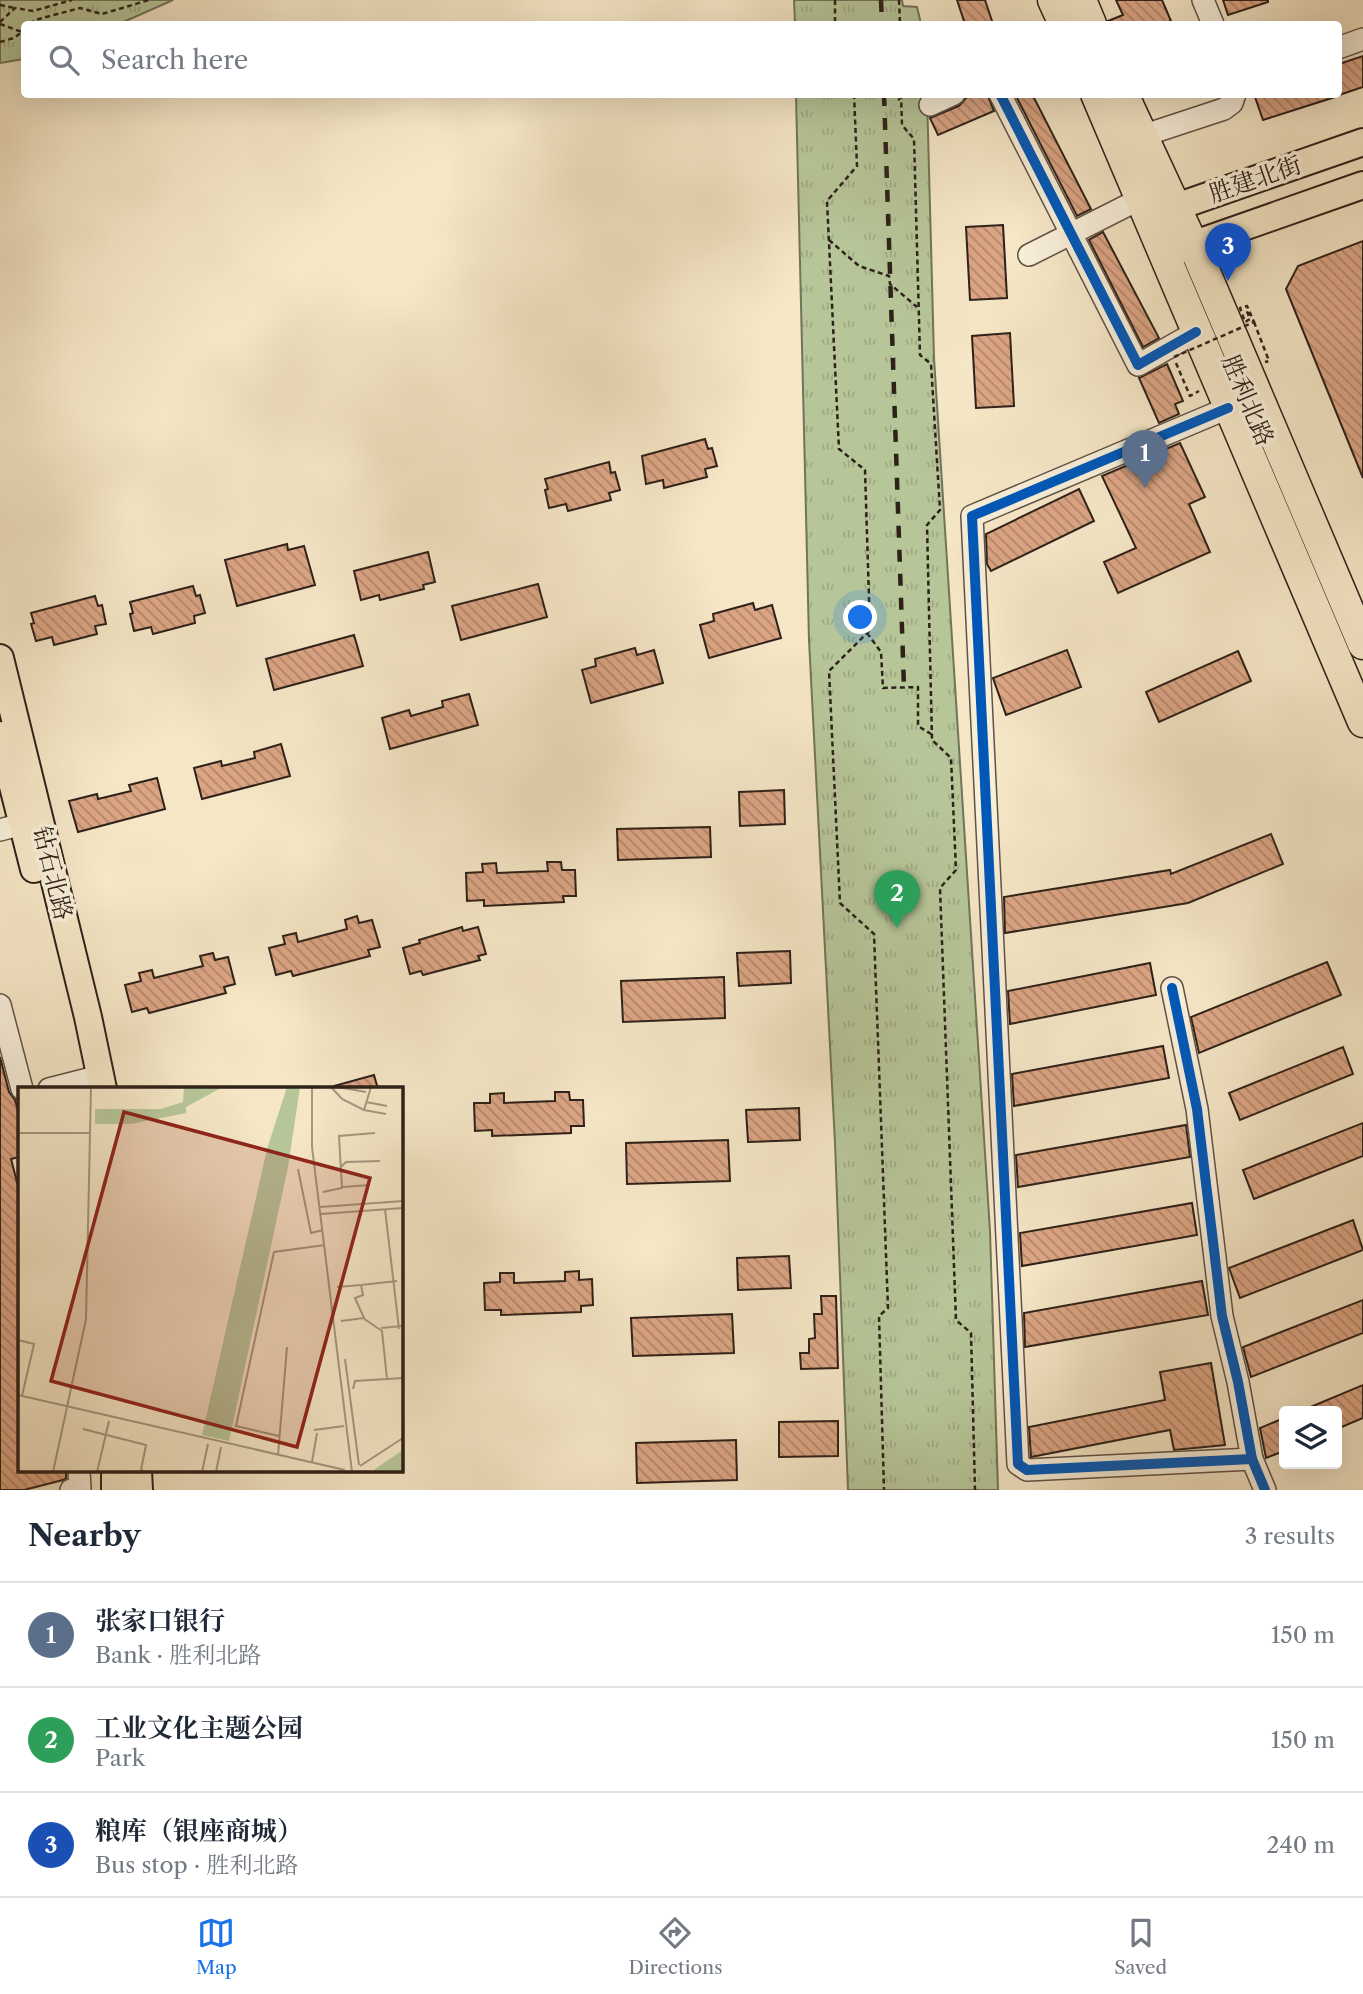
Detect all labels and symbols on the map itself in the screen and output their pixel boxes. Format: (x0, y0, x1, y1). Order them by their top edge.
street label: 胜建北街 (1205, 150, 1305, 208)
pin: 3 (1205, 223, 1251, 281)
street label: 胜利北路 (1216, 350, 1280, 450)
pin: 1 (1122, 430, 1168, 488)
your location (843, 600, 877, 634)
street label: 钻石北路 (27, 823, 79, 923)
pin: 2 (874, 870, 920, 928)
inset map (18, 1087, 402, 1472)

